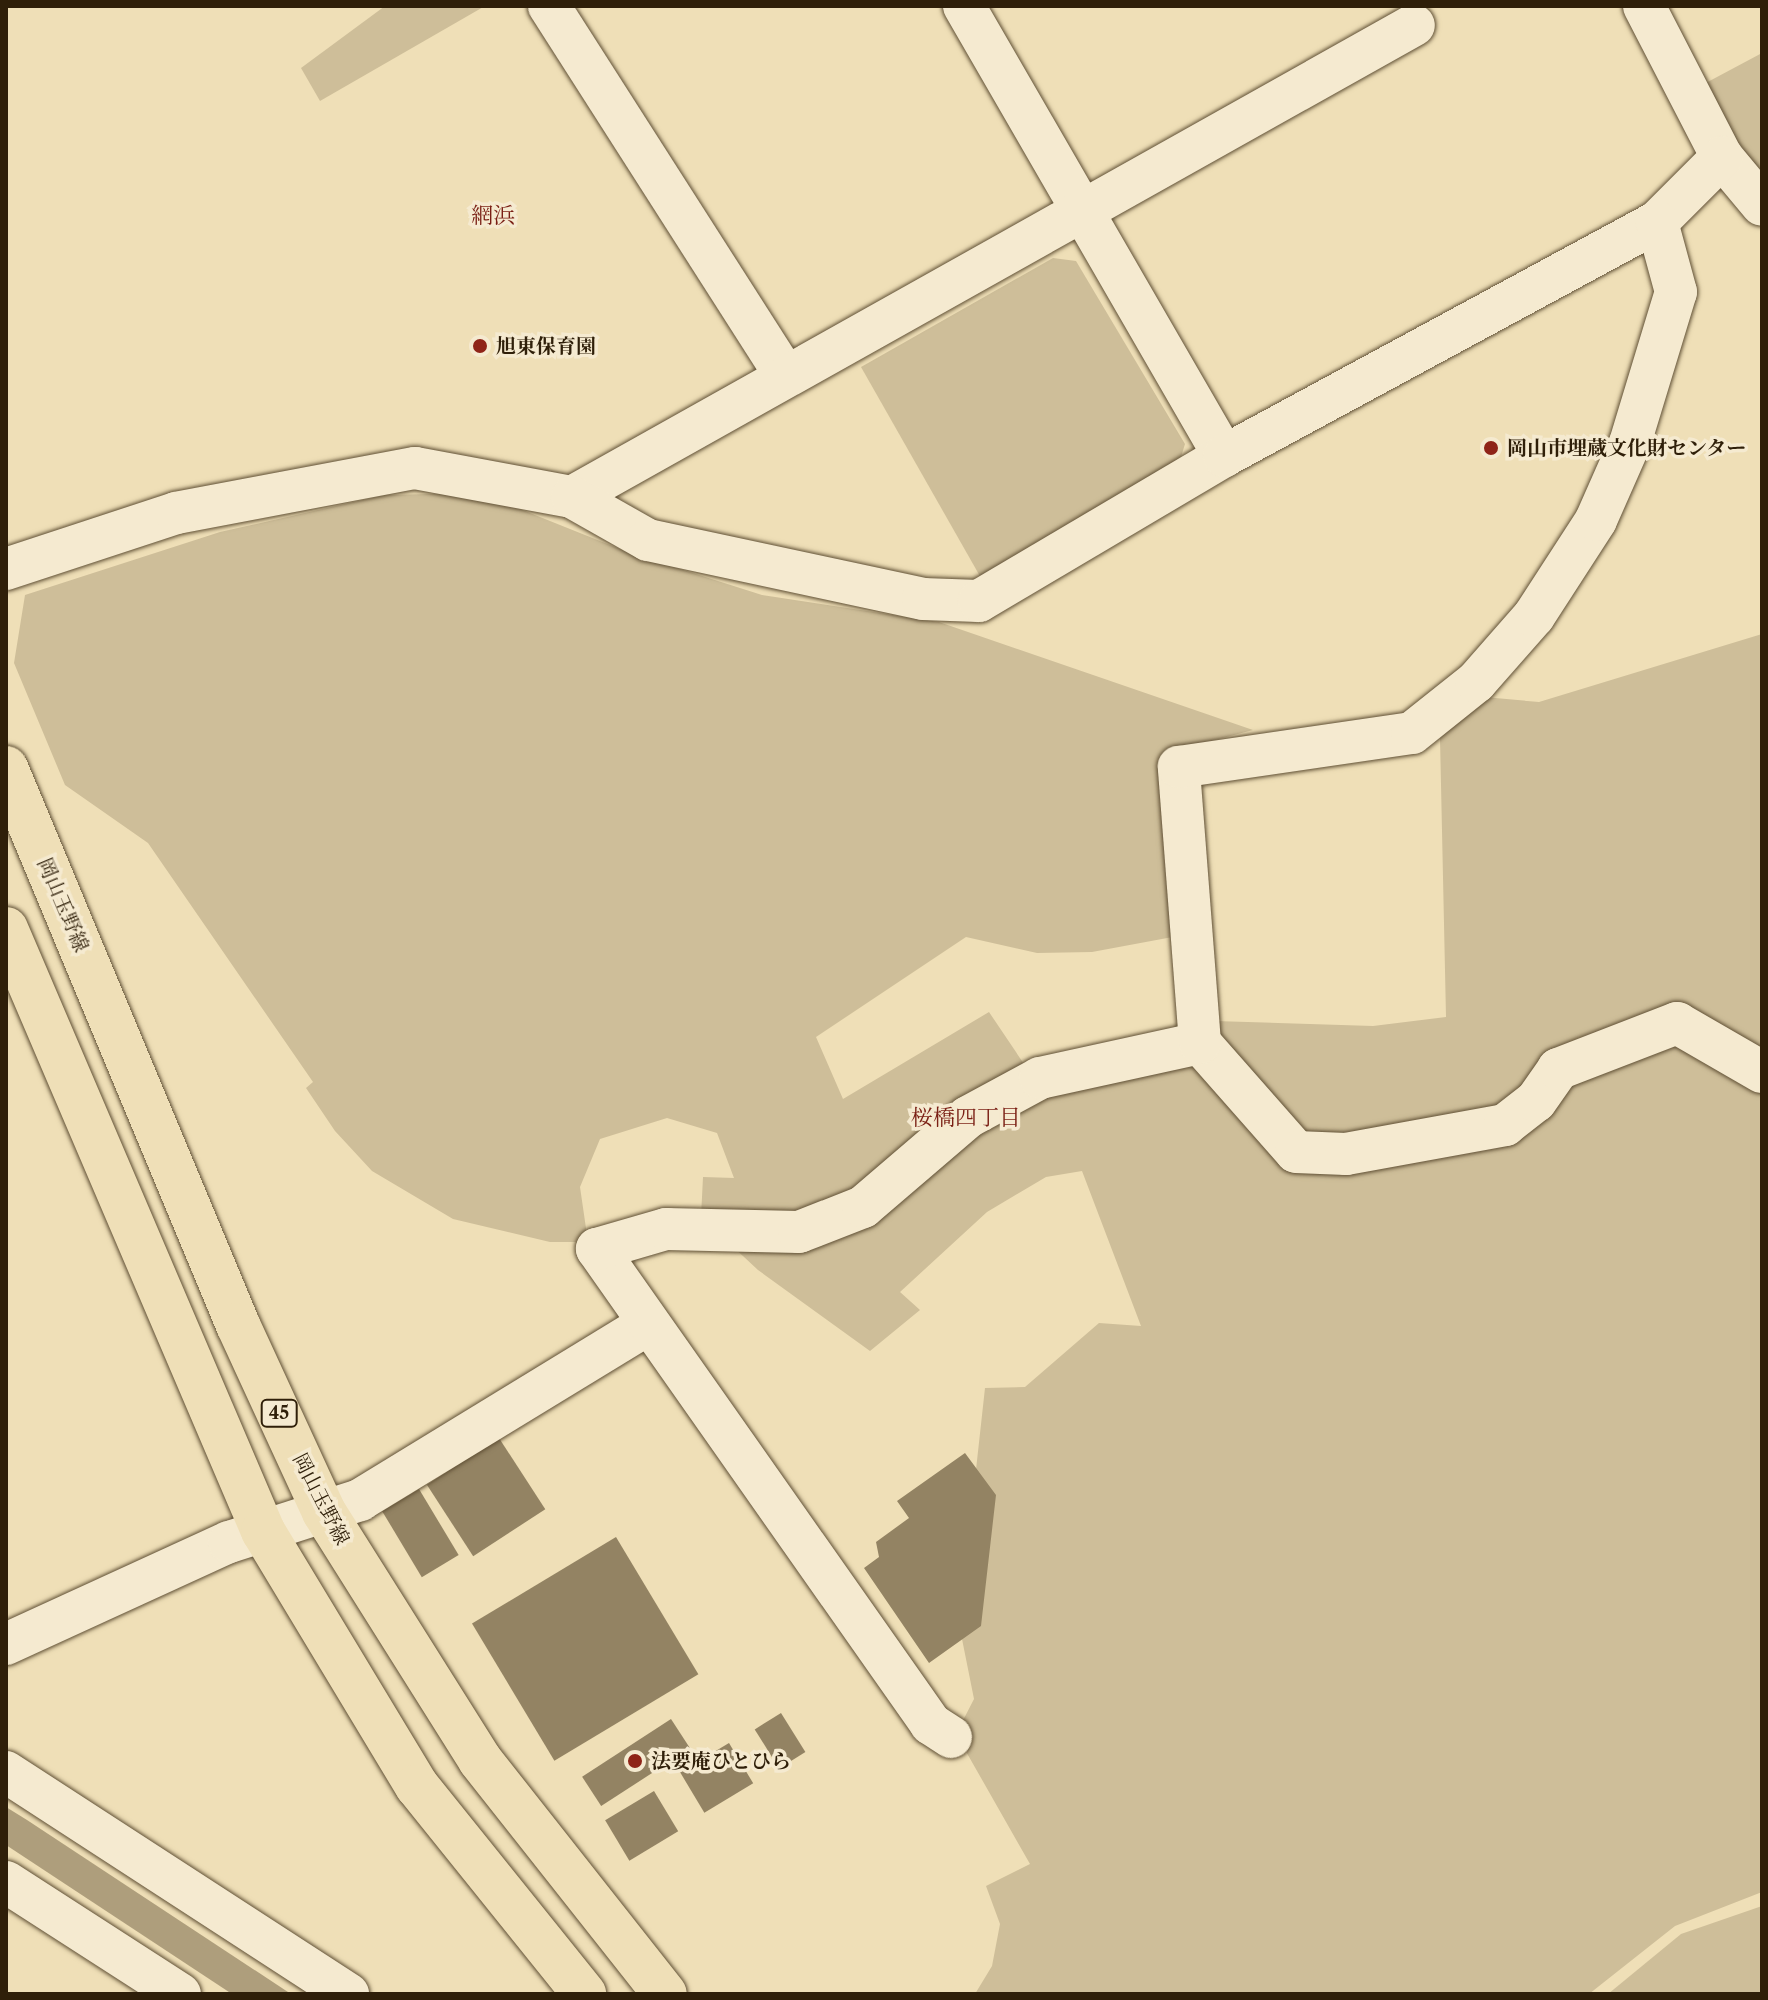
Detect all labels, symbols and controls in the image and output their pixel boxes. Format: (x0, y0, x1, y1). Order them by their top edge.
district label: 網浜 (471, 203, 515, 229)
place label: 旭東保育園 (496, 334, 596, 358)
marker: 旭東保育園 (471, 337, 489, 355)
place label: 岡山市埋蔵文化財センター (1507, 436, 1747, 460)
marker: 岡山市埋蔵文化財センター (1482, 439, 1500, 457)
street label: 岡山玉野線 (32, 854, 94, 956)
district label: 桜橋四丁目 (911, 1105, 1021, 1131)
road number: 45 (259, 1399, 299, 1427)
street label: 岡山玉野線 (288, 1449, 354, 1549)
place label: 法要庵ひとひら (651, 1749, 791, 1773)
marker: 法要庵ひとひら (626, 1752, 644, 1770)

